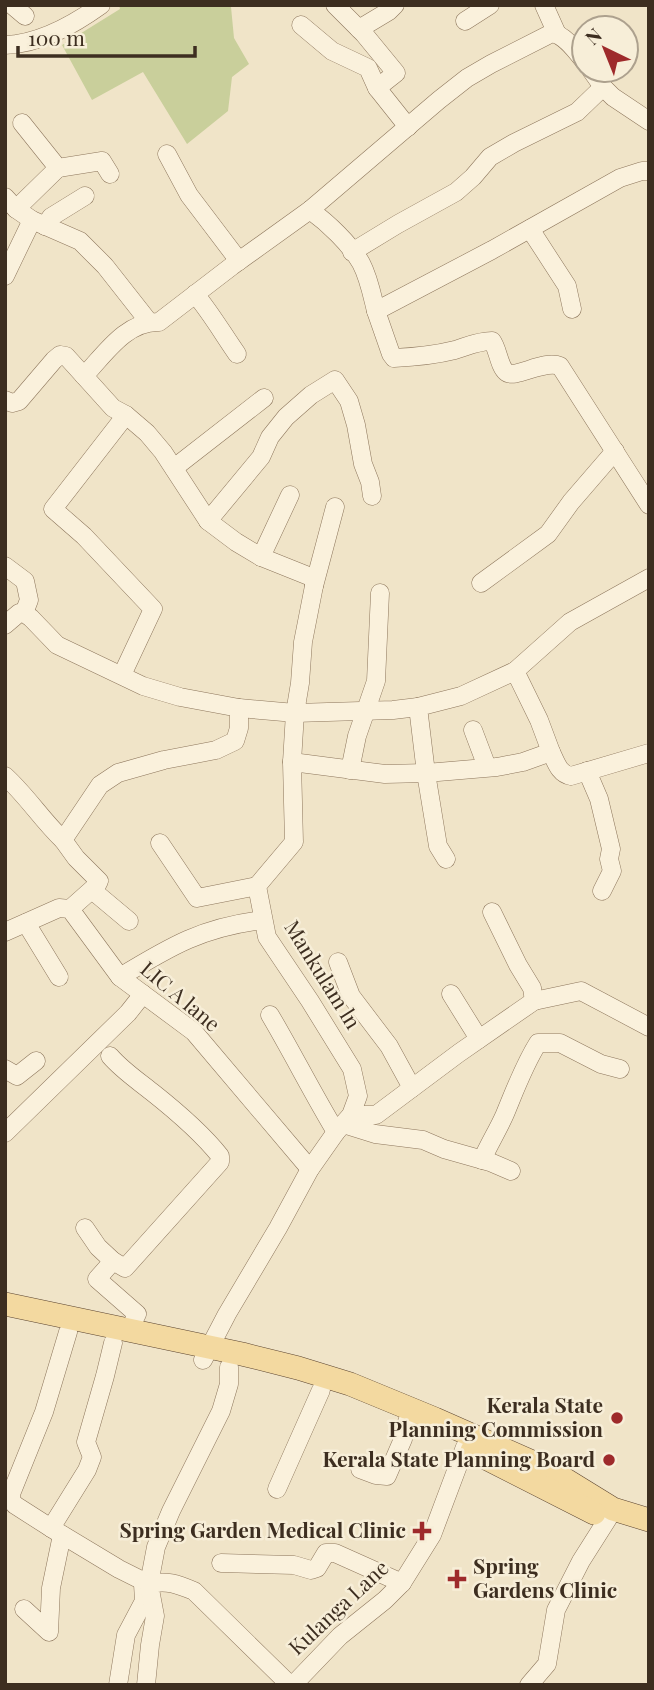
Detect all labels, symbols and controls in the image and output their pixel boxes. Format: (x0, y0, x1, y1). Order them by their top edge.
scale bar (18, 14, 194, 58)
north arrow (570, 14, 640, 84)
text: N (579, 21, 607, 50)
text: 100 m (28, 23, 85, 51)
street label: Mankulam ln (279, 914, 368, 1034)
street label: LIC A lane (136, 954, 227, 1037)
place label: Kerala State Planning Commission (389, 1390, 603, 1442)
marker: Kerala State Planning Commission (609, 1410, 625, 1426)
place label: Kerala State Planning Board (322, 1444, 595, 1472)
marker: Kerala State Planning Board (601, 1452, 617, 1468)
place label: Spring Garden Medical Clinic (119, 1515, 406, 1543)
marker: Spring Garden Medical Clinic (412, 1521, 432, 1541)
place label: Spring Gardens Clinic (473, 1551, 617, 1603)
street label: Kulanga Lane (282, 1553, 394, 1660)
marker: Spring Gardens Clinic (447, 1569, 467, 1589)

